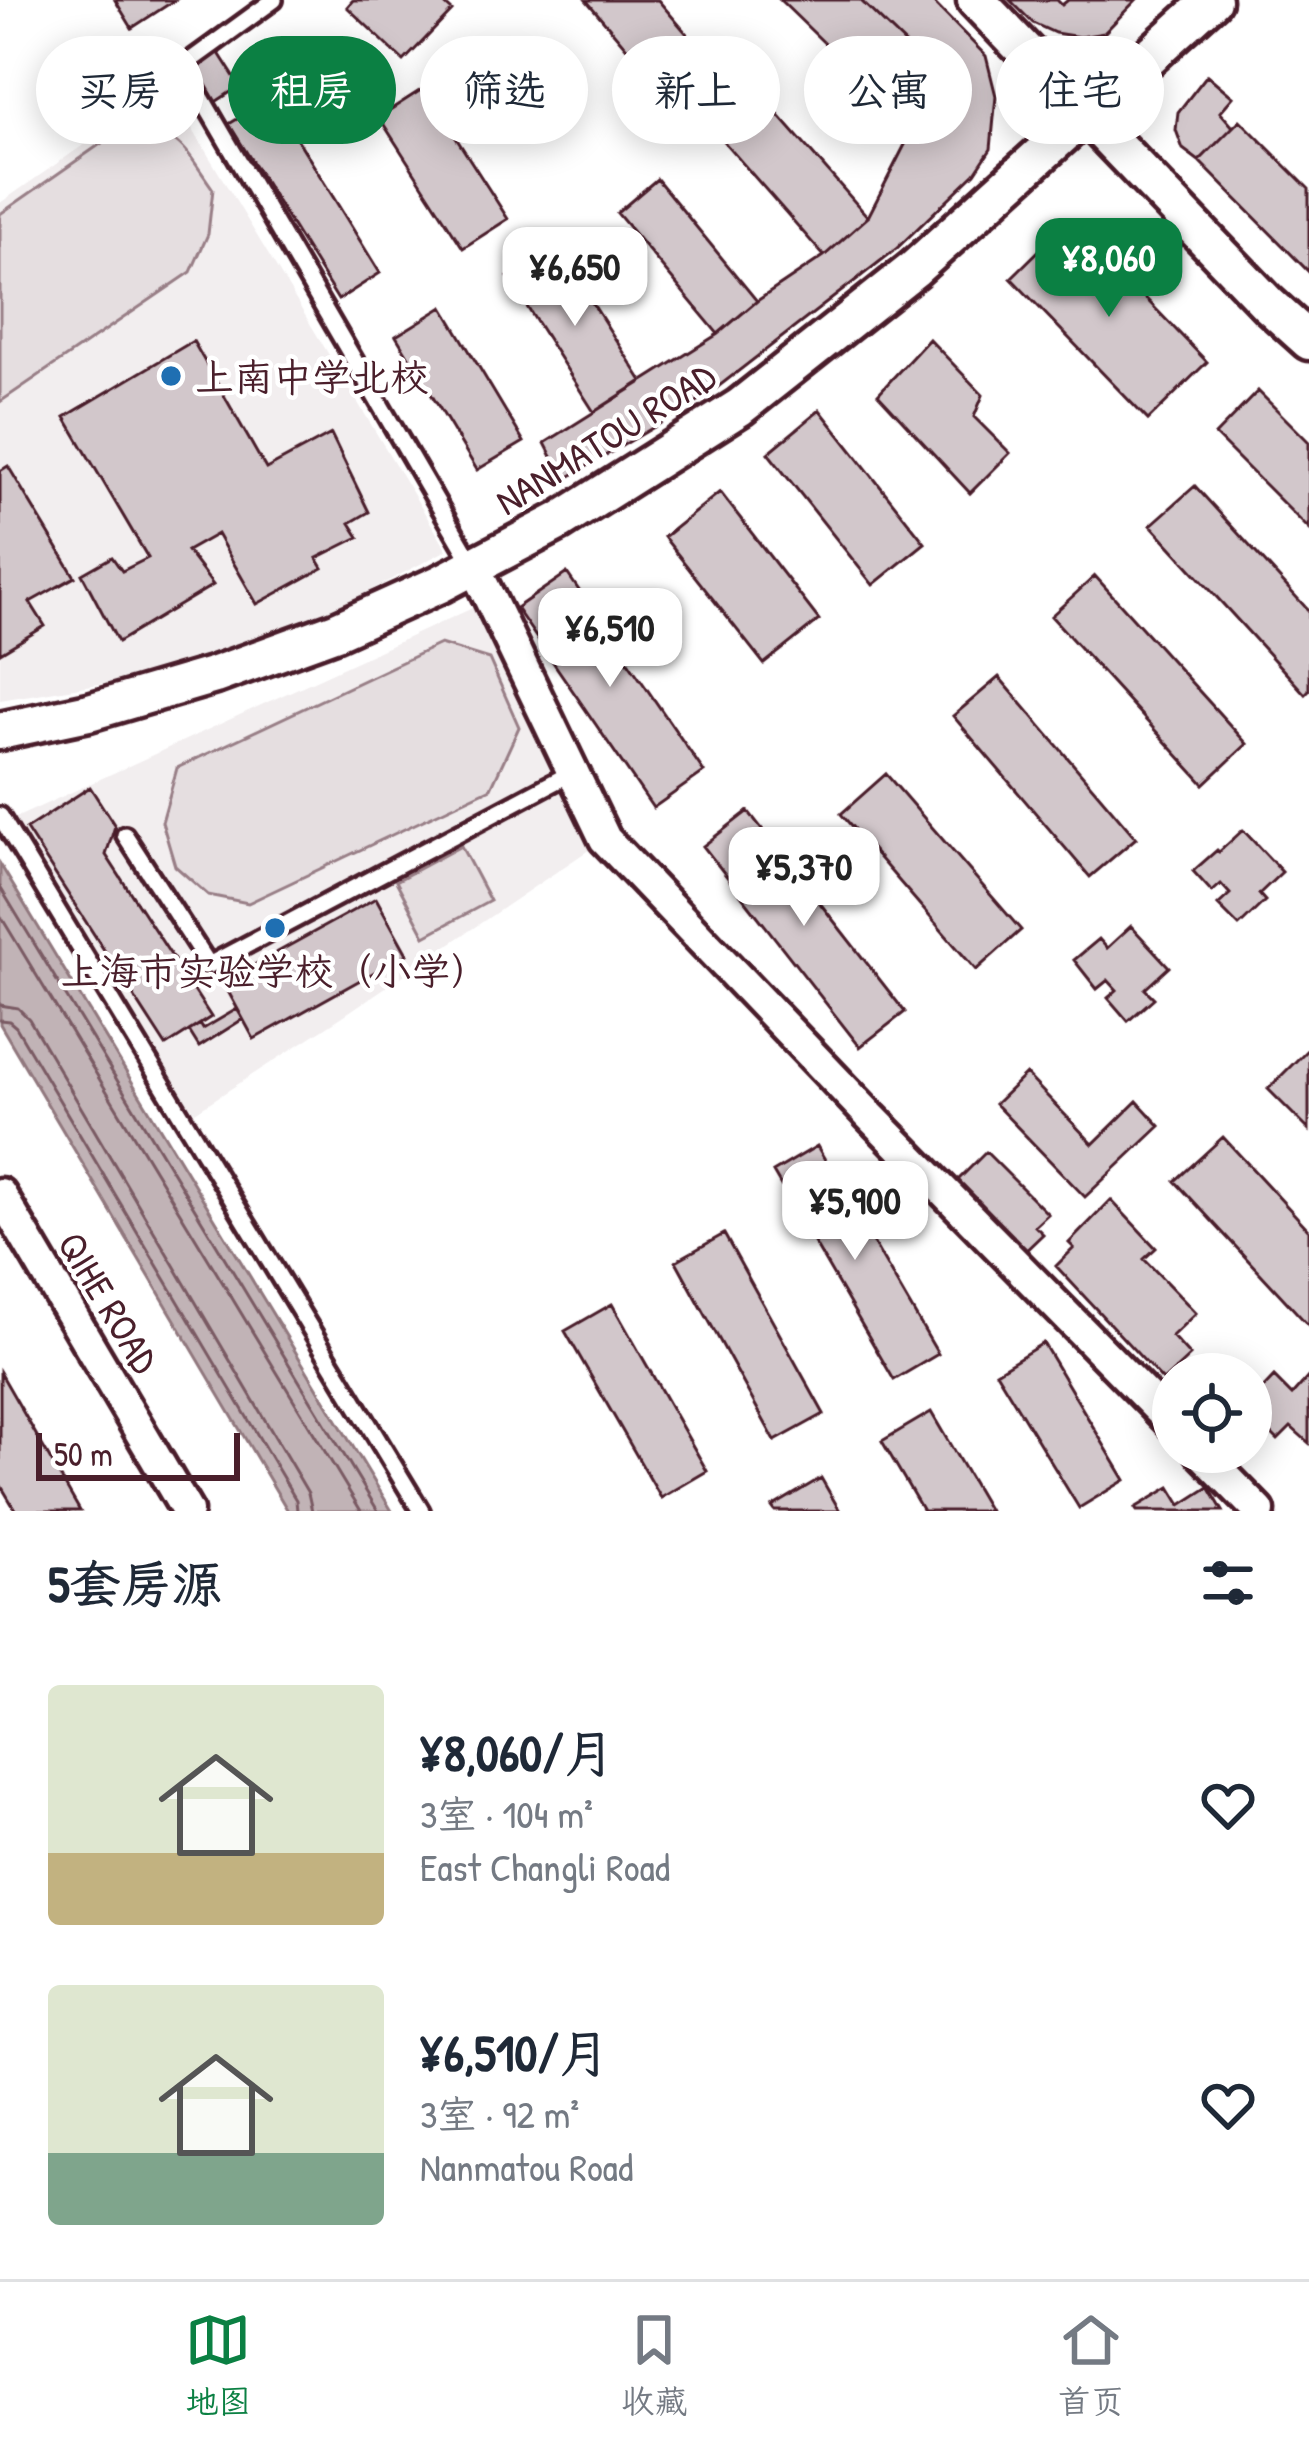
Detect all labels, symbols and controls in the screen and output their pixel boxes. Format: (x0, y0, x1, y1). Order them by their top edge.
chip: 买房 (36, 36, 204, 144)
chip: 租房 (228, 36, 396, 144)
chip: 筛选 (420, 36, 588, 144)
chip: 新上 (612, 36, 780, 144)
chip: 公寓 (804, 36, 972, 144)
chip: 住宅 (996, 36, 1164, 144)
pin: ¥8,060 (1011, 218, 1207, 320)
pin: ¥6,650 (477, 227, 673, 329)
text: ¥8,060 (1062, 230, 1156, 283)
text: ¥6,650 (529, 239, 621, 292)
street label: NANMATOU ROAD (485, 349, 725, 527)
place label: 上南中学北校 (195, 350, 429, 403)
marker: 上南中学北校 (158, 363, 184, 389)
pin: ¥6,510 (512, 588, 708, 690)
text: ¥6,510 (565, 600, 655, 653)
pin: ¥5,370 (706, 827, 902, 929)
text: ¥5,370 (756, 839, 852, 892)
marker: 上海市实验学校（小学） (262, 915, 288, 941)
place label: 上海市实验学校（小学） (60, 944, 490, 997)
pin: ¥5,900 (757, 1161, 953, 1263)
text: ¥5,900 (809, 1173, 901, 1226)
street label: QIHE ROAD (46, 1221, 172, 1383)
map controls (1152, 1353, 1272, 1473)
button: locate (1152, 1353, 1272, 1473)
scale bar (36, 1427, 240, 1480)
text: 50 m (54, 1432, 113, 1476)
text: 5套房源 (48, 1549, 223, 1618)
icon: filters (1195, 1550, 1261, 1616)
text: ¥8,060/月 (420, 1718, 615, 1787)
icon: home (144, 1733, 288, 1877)
icon: heart (1195, 1772, 1261, 1838)
text: 3室 · 104 m² (420, 1787, 593, 1840)
text: East Changli Road (420, 1840, 670, 1893)
text: ¥6,510/月 (420, 2018, 610, 2087)
icon: home (144, 2033, 288, 2177)
icon: heart (1195, 2072, 1261, 2138)
text: 3室 · 92 m² (420, 2087, 579, 2140)
text: Nanmatou Road (420, 2140, 633, 2193)
tab: 地图 (185, 2307, 251, 2423)
tab: 收藏 (621, 2307, 687, 2423)
tab: 首页 (1058, 2307, 1124, 2423)

